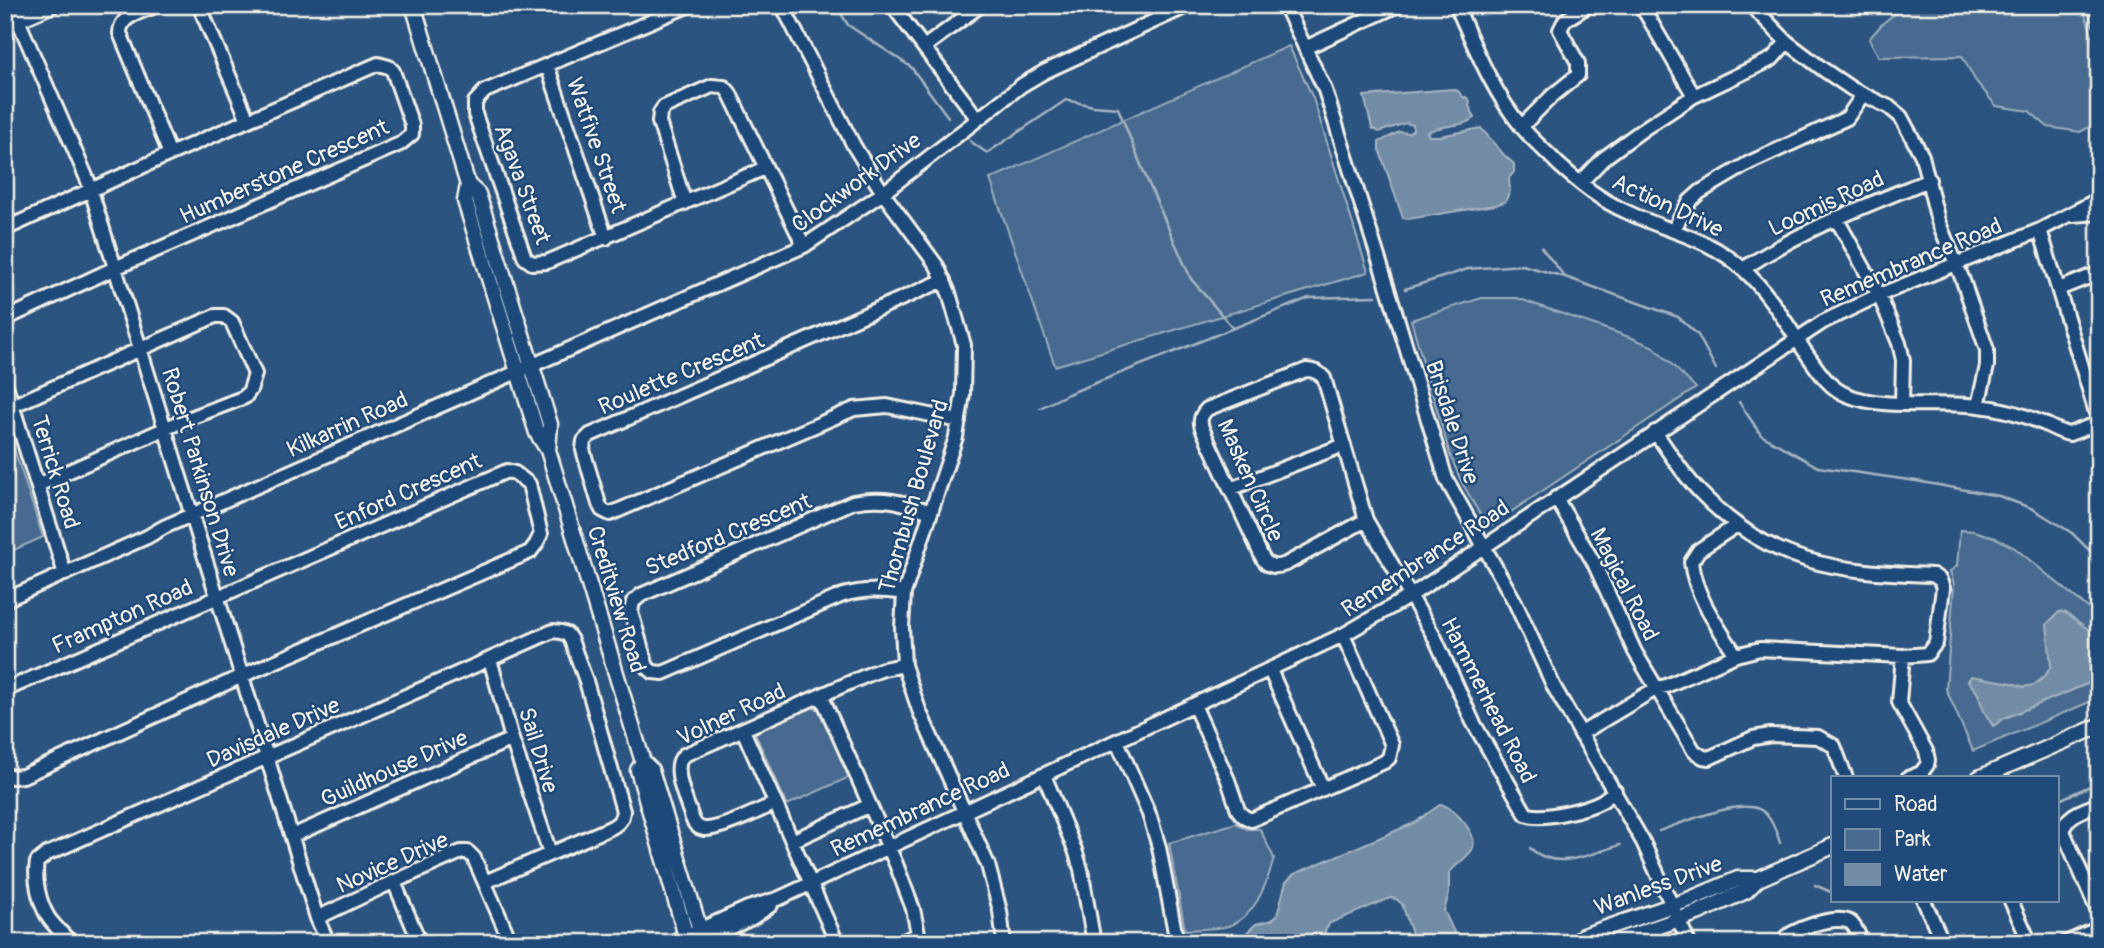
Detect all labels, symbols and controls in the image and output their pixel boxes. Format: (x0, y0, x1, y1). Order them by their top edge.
street label: Watfive Street (560, 74, 633, 217)
street label: Humberstone Crescent (175, 112, 394, 231)
street label: Agava Street (487, 120, 558, 249)
street label: Clockwork Drive (786, 125, 927, 239)
street label: Loomis Road (1764, 164, 1889, 243)
street label: Action Drive (1608, 167, 1729, 244)
street label: Remembrance Road (1816, 211, 2006, 314)
street label: Roulette Crescent (594, 325, 769, 421)
street label: Brisdale Drive (1419, 357, 1486, 488)
street label: Robert Parkinson Drive (155, 364, 246, 581)
street label: Kilkarrin Road (282, 385, 412, 464)
street label: Thornbush Boulevard (872, 396, 955, 596)
street label: Terrick Road (25, 412, 87, 532)
street label: Masken Circle (1211, 414, 1291, 547)
street label: Enford Crescent (330, 446, 487, 537)
street label: Stedford Crescent (641, 486, 816, 583)
street label: Remembrance Road (1336, 493, 1515, 624)
street label: Creditview Road (580, 522, 653, 676)
street label: Magical Road (1584, 523, 1665, 646)
street label: Frampton Road (47, 572, 197, 660)
street label: Hammerhead Road (1434, 612, 1543, 788)
street label: Volner Road (672, 677, 790, 752)
street label: Davisdale Drive (202, 690, 345, 775)
street label: Sail Drive (512, 704, 565, 797)
street label: Guildhouse Drive (316, 723, 473, 814)
street label: Remembrance Road (826, 755, 1015, 864)
legend (1831, 776, 2058, 902)
text: Road (1894, 791, 1938, 818)
street label: Novice Drive (332, 825, 453, 900)
text: Park (1894, 826, 1931, 853)
street label: Wanless Drive (1590, 849, 1727, 922)
text: Water (1894, 861, 1948, 888)

